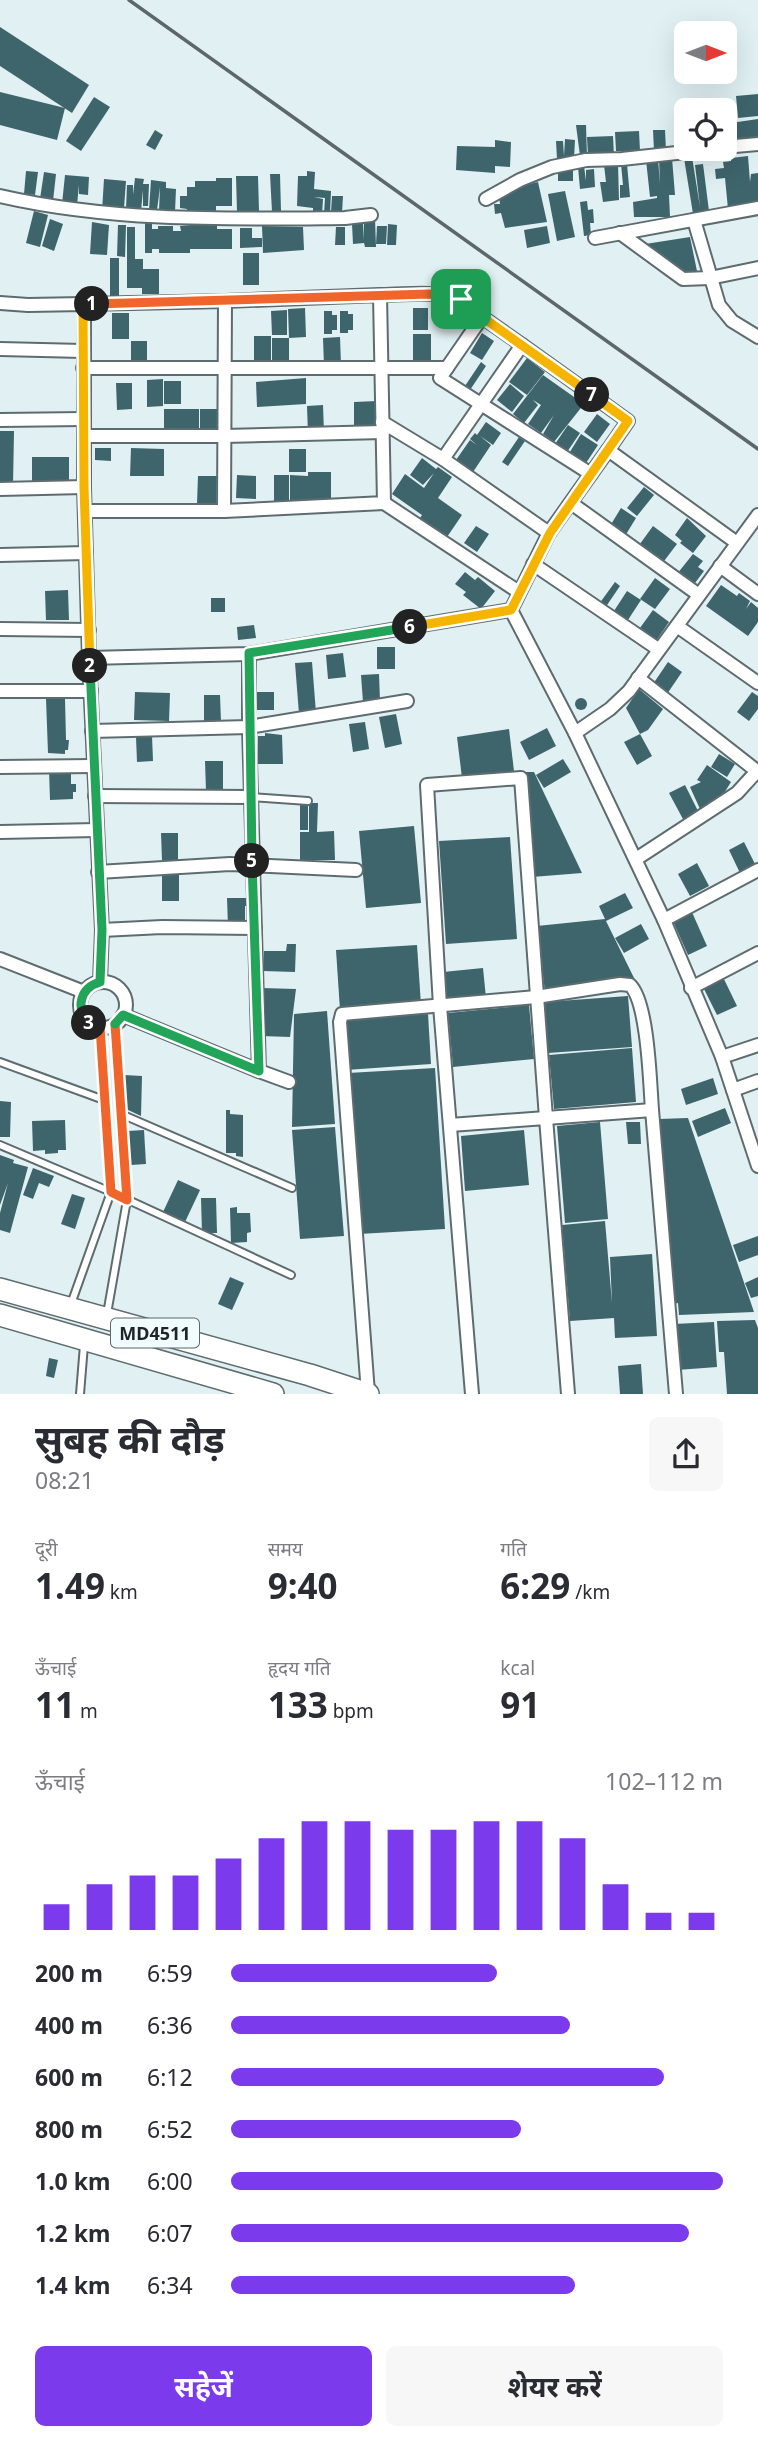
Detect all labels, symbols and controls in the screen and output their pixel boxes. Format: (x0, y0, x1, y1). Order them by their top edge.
north arrow (674, 21, 737, 84)
map controls (674, 21, 737, 161)
button: locate (674, 98, 737, 161)
pin (431, 269, 491, 329)
icon: arrive (442, 280, 480, 318)
pin: 1 (74, 286, 110, 322)
text: 1 (86, 290, 97, 316)
pin: 7 (574, 378, 610, 412)
text: 7 (586, 381, 597, 407)
pin: 6 (392, 610, 428, 644)
text: 6 (404, 613, 415, 639)
pin: 2 (72, 648, 108, 684)
text: 2 (84, 652, 95, 678)
pin: 5 (234, 844, 270, 878)
text: 5 (246, 847, 257, 873)
pin: 3 (72, 1006, 106, 1040)
text: 3 (83, 1009, 94, 1035)
road number: MD4511 (111, 1318, 199, 1348)
text: सुबह की दौड़ (35, 1412, 225, 1464)
button: share (649, 1417, 723, 1491)
text: 08:21 (35, 1464, 94, 1496)
text: दूरी (35, 1536, 58, 1562)
text: समय (268, 1536, 303, 1562)
text: गति (500, 1536, 527, 1562)
text: 1.49 (35, 1562, 105, 1609)
text: 9:40 (268, 1562, 338, 1609)
text: 6:29 (500, 1562, 570, 1609)
text: km (105, 1579, 138, 1605)
text: /km (570, 1579, 610, 1605)
text: ऊँचाई (35, 1655, 76, 1681)
text: हृदय गति (268, 1655, 331, 1681)
text: kcal (500, 1655, 535, 1681)
text: 11 (35, 1681, 75, 1728)
text: 133 (268, 1681, 328, 1728)
text: 91 (500, 1681, 540, 1728)
text: m (75, 1698, 98, 1724)
text: bpm (328, 1698, 374, 1724)
text: ऊँचाई (35, 1765, 85, 1797)
text: 102–112 m (605, 1765, 723, 1797)
text: 200 m (35, 1957, 103, 1989)
text: 6:59 (147, 1957, 193, 1989)
text: 400 m (35, 2009, 103, 2041)
text: 6:36 (147, 2009, 193, 2041)
text: 600 m (35, 2061, 103, 2093)
text: 6:12 (147, 2061, 193, 2093)
text: 800 m (35, 2113, 103, 2145)
text: 6:52 (147, 2113, 193, 2145)
text: 1.0 km (35, 2165, 110, 2197)
text: 6:00 (147, 2165, 193, 2197)
text: 1.2 km (35, 2217, 110, 2249)
text: 6:07 (147, 2217, 193, 2249)
text: 1.4 km (35, 2269, 110, 2301)
text: 6:34 (147, 2269, 193, 2301)
button: सहेजें (35, 2346, 372, 2426)
button: शेयर करें (386, 2346, 723, 2426)

